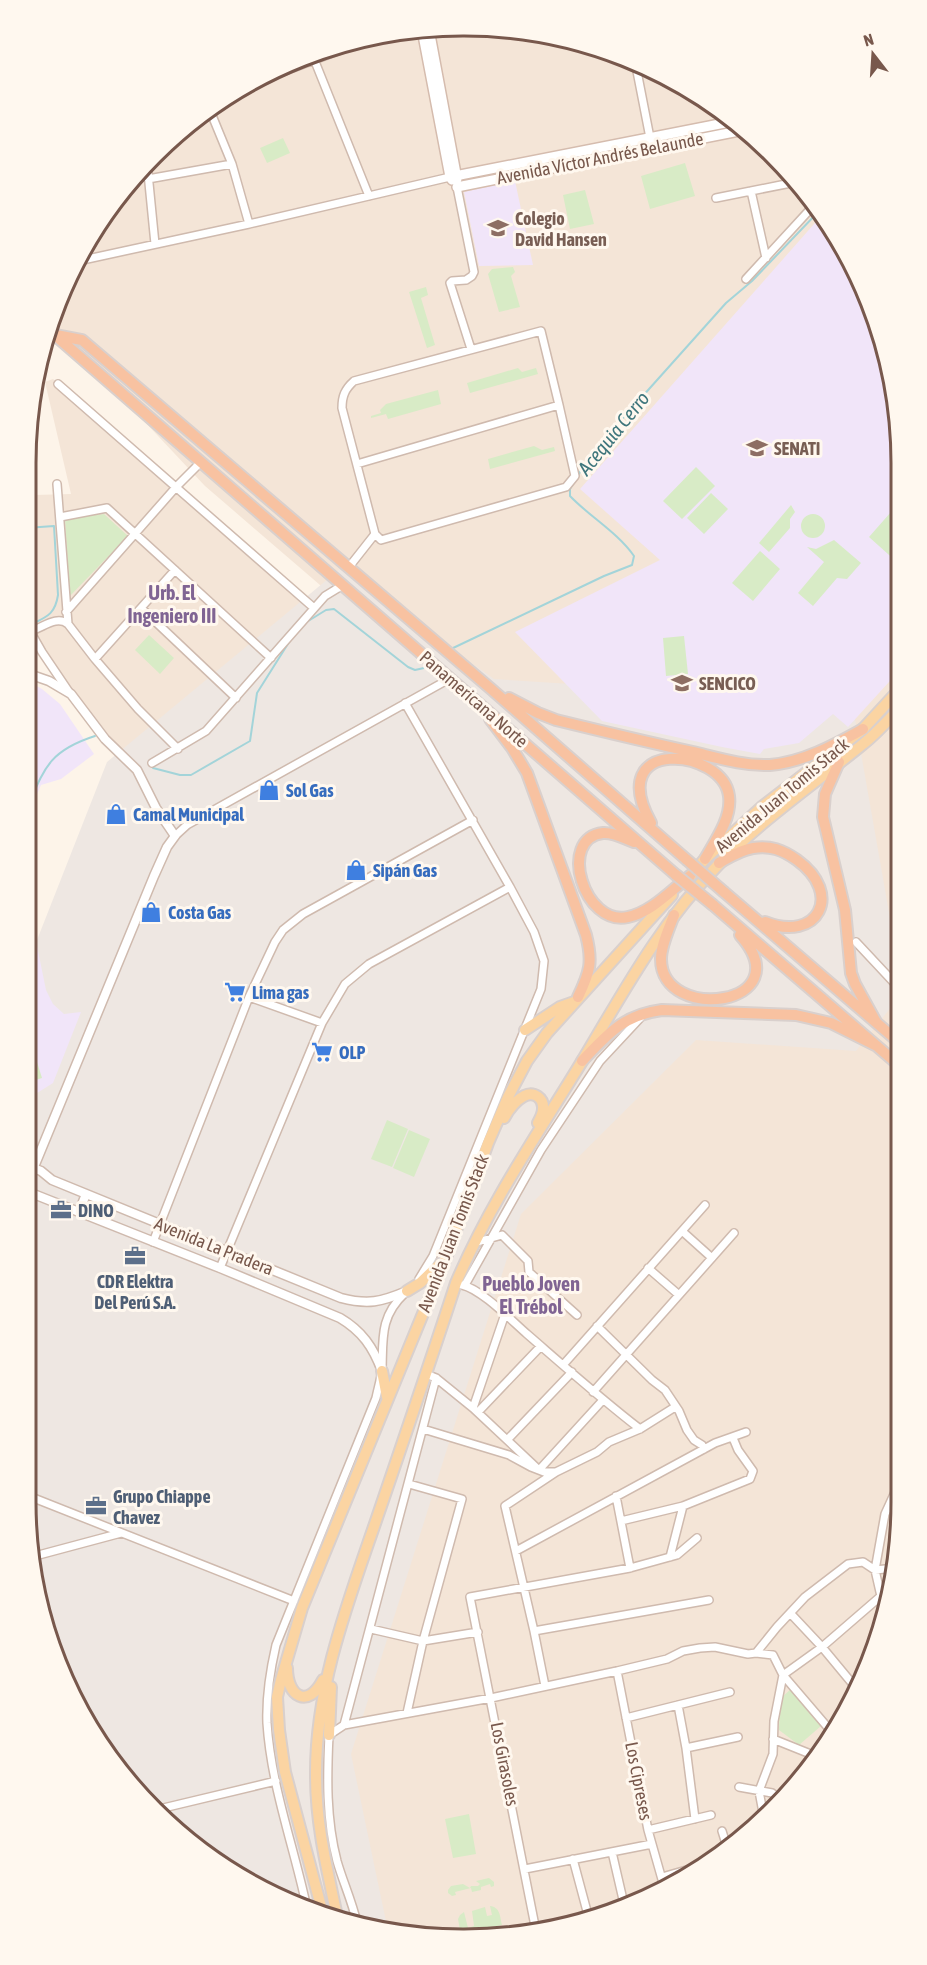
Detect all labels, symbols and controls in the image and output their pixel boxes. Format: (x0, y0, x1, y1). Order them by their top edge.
north arrow (843, 24, 903, 84)
text: N (861, 30, 876, 50)
street label: Avenida Víctor Andrés Belaunde (495, 128, 705, 188)
place label: Colegio David Hansen (515, 208, 607, 250)
school or university icon: Colegio David Hansen (486, 216, 510, 240)
water label: Acequia Cerro (572, 387, 654, 480)
school or university icon: SENATI (745, 436, 769, 460)
place label: SENATI (774, 438, 820, 459)
district label: Urb. El Ingeniero III (128, 581, 216, 627)
street label: Panamericana Norte (416, 646, 532, 752)
school or university icon: SENCICO (670, 671, 694, 695)
place label: SENCICO (699, 673, 756, 694)
street label: Avenida Juan Tomis Stack (711, 733, 853, 857)
shop icon: Sol Gas (257, 778, 281, 802)
place label: Sol Gas (286, 780, 334, 801)
shop icon: Camal Municipal (104, 802, 128, 826)
place label: Camal Municipal (133, 804, 244, 825)
shop icon: Sipán Gas (344, 858, 368, 882)
place label: Sipán Gas (373, 860, 438, 881)
shop icon: Costa Gas (139, 900, 163, 924)
place label: Costa Gas (168, 902, 232, 923)
supermarket icon: Lima gas (223, 980, 247, 1004)
place label: Lima gas (252, 982, 310, 1003)
supermarket icon: OLP (310, 1040, 334, 1064)
place label: OLP (339, 1042, 365, 1063)
street label: Avenida Juan Tomis Stack (413, 1151, 493, 1315)
office icon: DINO (49, 1198, 73, 1222)
place label: DINO (78, 1200, 114, 1221)
street label: Avenida La Pradera (151, 1213, 277, 1279)
office icon: CDR Elektra Del Perú S.A. (123, 1244, 147, 1268)
place label: CDR Elektra Del Perú S.A. (94, 1271, 176, 1313)
district label: Pueblo Joven El Trébol (482, 1272, 580, 1318)
place label: Grupo Chiappe Chavez (113, 1486, 211, 1528)
office icon: Grupo Chiappe Chavez (84, 1494, 108, 1518)
street label: Los Girasoles (487, 1720, 523, 1808)
street label: Los Cipreses (621, 1740, 657, 1822)

